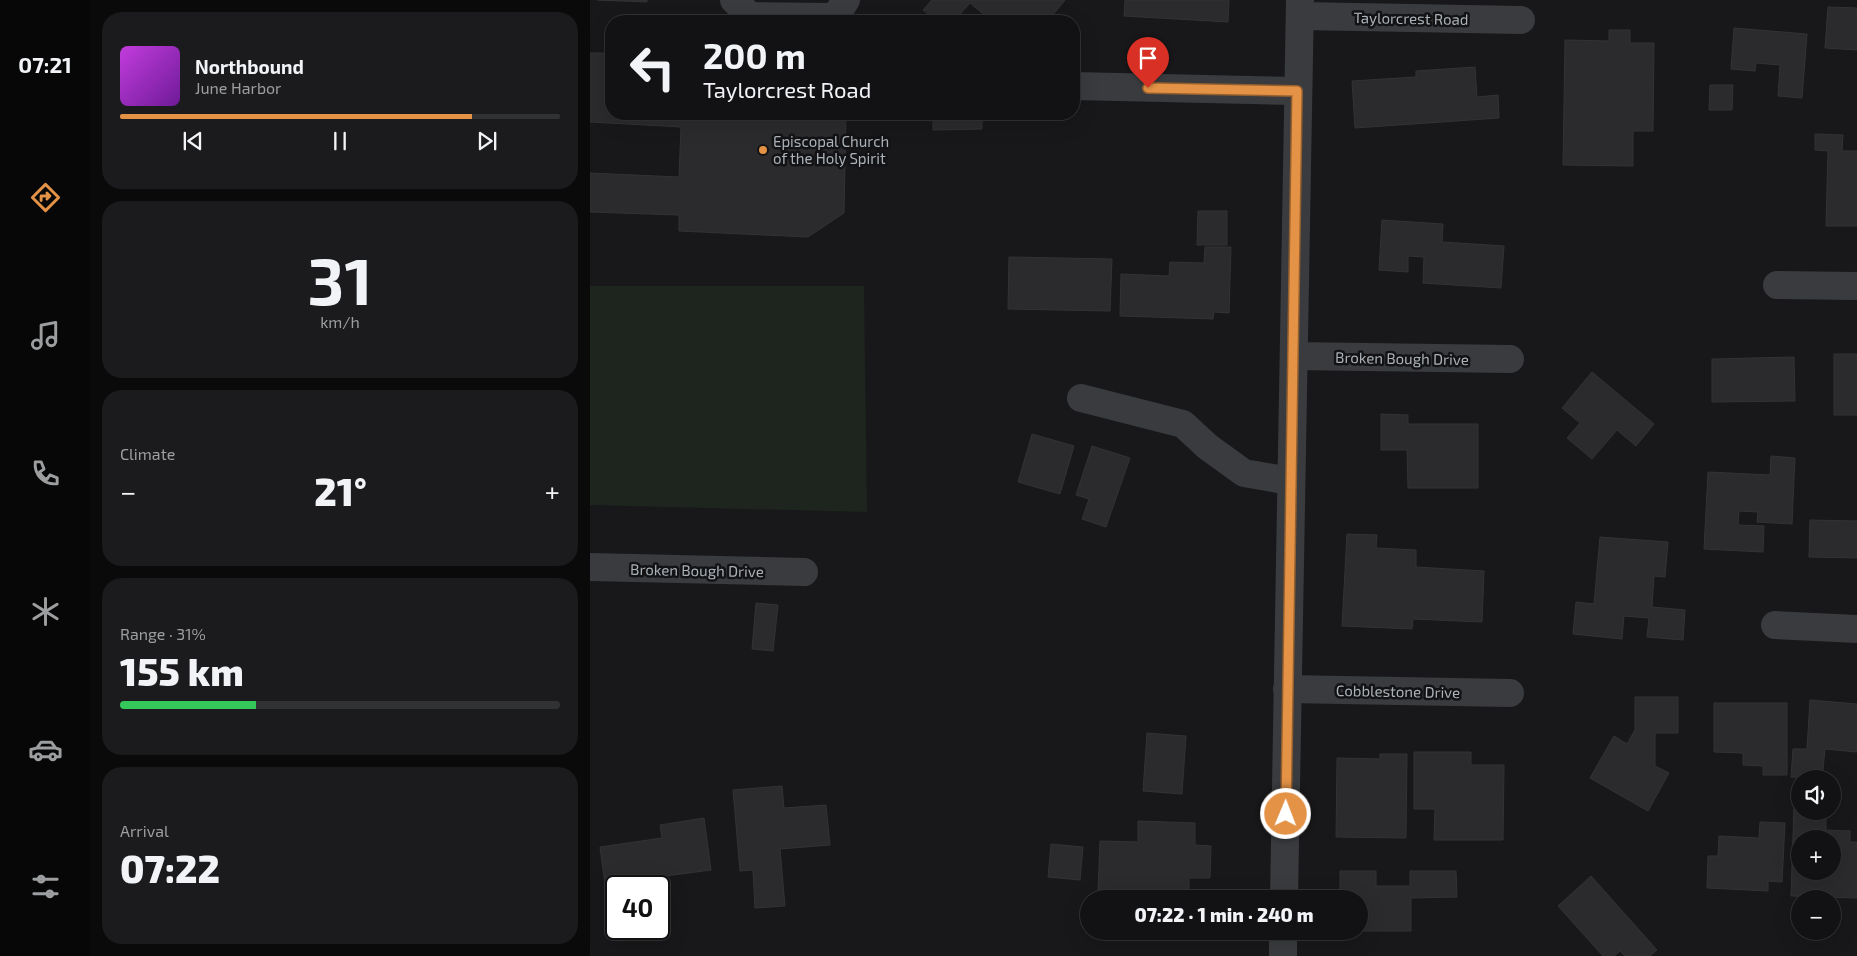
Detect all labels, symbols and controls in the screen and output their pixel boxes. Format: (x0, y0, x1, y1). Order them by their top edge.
street label: Taylorcrest Road (1353, 8, 1469, 28)
text: 200 m (703, 34, 806, 76)
icon: left (620, 35, 685, 100)
pin (1127, 37, 1169, 88)
icon: arrive (1134, 44, 1162, 72)
text: 07:21 (18, 51, 72, 77)
text: Northbound (195, 55, 304, 78)
text: Taylorcrest Road (703, 76, 871, 102)
text: June Harbor (195, 78, 282, 97)
icon: previous (179, 127, 207, 155)
icon: pause (326, 127, 354, 155)
icon: next (473, 127, 501, 155)
place label: Episcopal Church of the Holy Spirit (773, 132, 889, 167)
marker: Episcopal Church of the Holy Spirit (757, 144, 769, 156)
icon: directions (28, 180, 63, 215)
text: 31 (308, 240, 372, 318)
text: km/h (320, 312, 360, 331)
icon: music (28, 318, 63, 353)
street label: Broken Bough Drive (1335, 348, 1469, 368)
text: Climate (120, 444, 175, 463)
icon: phone (28, 456, 63, 491)
text: 21° (314, 468, 367, 514)
text: − (120, 474, 136, 508)
text: + (545, 474, 560, 508)
street label: Broken Bough Drive (630, 560, 764, 580)
icon: climate (28, 594, 63, 629)
text: Range · 31% (120, 624, 206, 643)
text: 155 km (120, 648, 244, 694)
street label: Cobblestone Drive (1336, 681, 1460, 701)
icon: car (28, 732, 63, 767)
map controls (1791, 770, 1841, 940)
button: sound (1791, 770, 1841, 820)
position arrow (1259, 787, 1311, 839)
text: Arrival (120, 821, 169, 840)
button: + (1791, 830, 1841, 880)
text: 07:22 (120, 845, 220, 891)
icon: filters (28, 869, 63, 904)
speed limit sign: 40 (605, 875, 670, 940)
button: − (1791, 890, 1841, 940)
text: 07:22 · 1 min · 240 m (1134, 903, 1314, 926)

